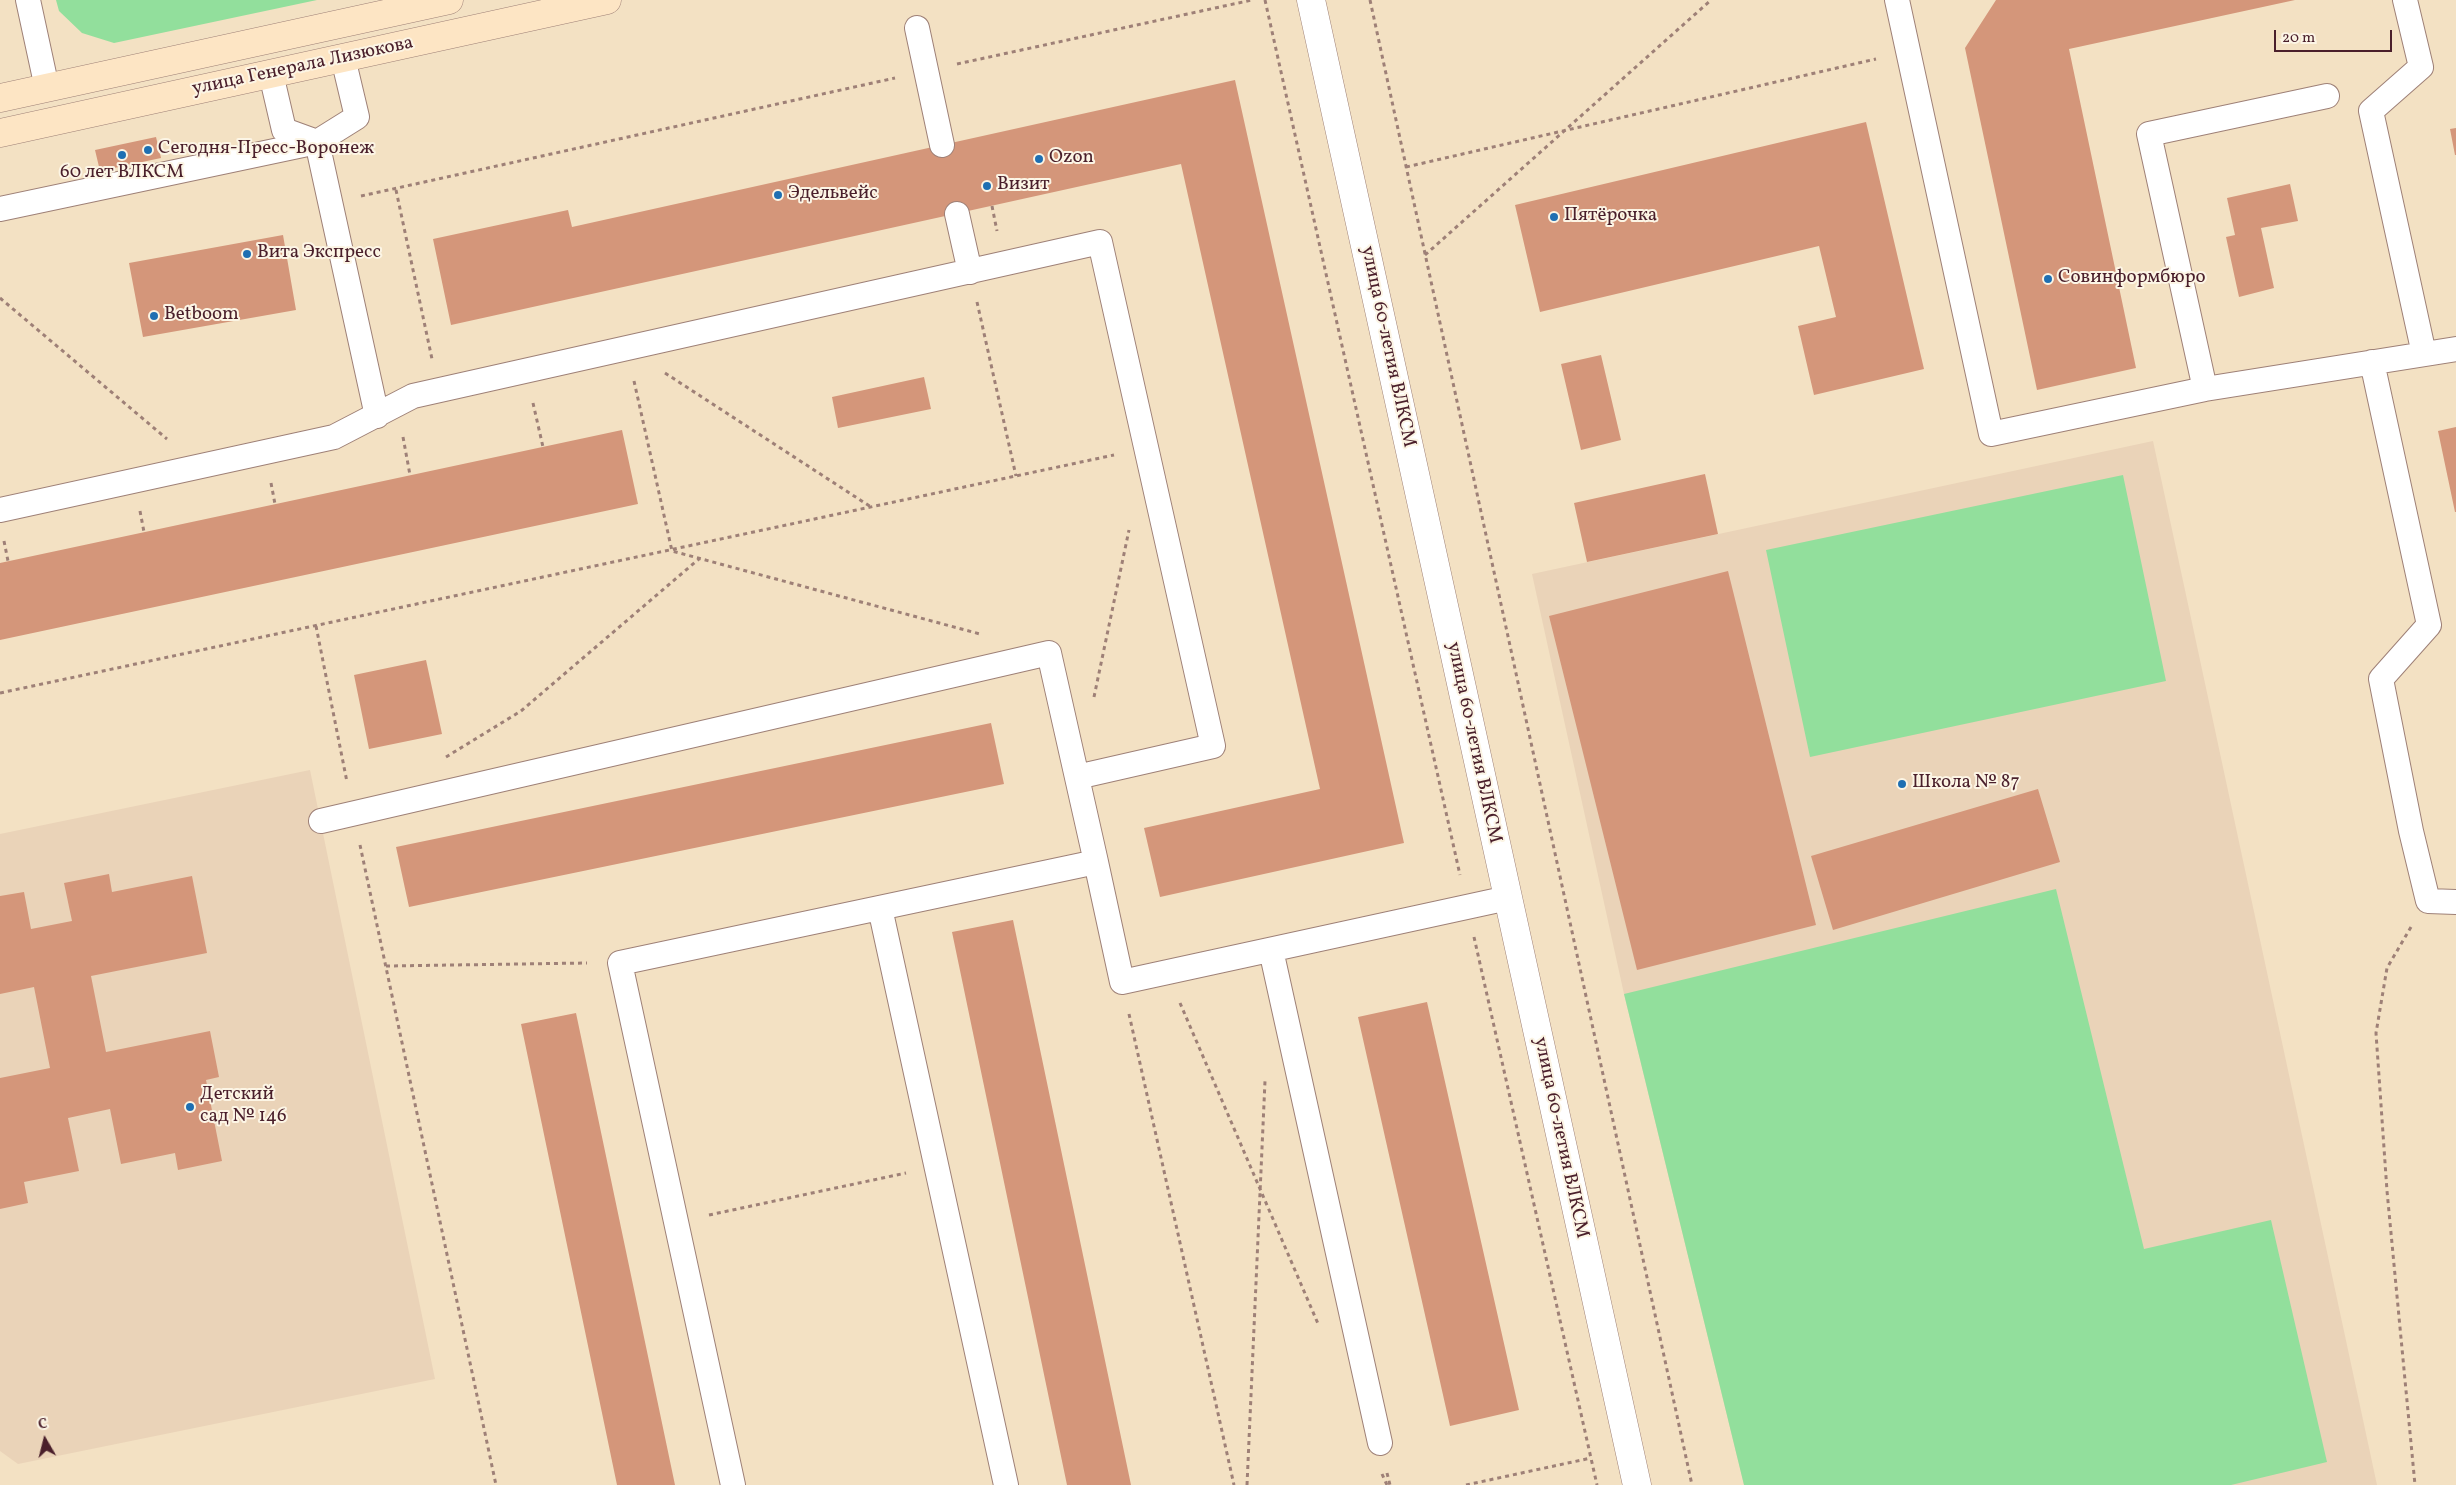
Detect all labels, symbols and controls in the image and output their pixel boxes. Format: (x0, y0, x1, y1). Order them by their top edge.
scale bar (2276, 20, 2394, 52)
text: 20 m (2282, 28, 2315, 49)
street label: улица Генерала Лизюкова (190, 32, 416, 102)
place label: Сегодня-Пресс-Воронеж (158, 139, 374, 161)
marker: Сегодня-Пресс-Воронеж (142, 144, 154, 156)
place label: Ozon (1049, 148, 1094, 170)
marker: 60 лет ВЛКСМ (116, 149, 128, 161)
marker: Ozon (1033, 153, 1045, 165)
place label: 60 лет ВЛКСМ (60, 163, 184, 185)
place label: Визит (997, 175, 1050, 197)
marker: Визит (981, 180, 993, 192)
place label: Эдельвейс (788, 184, 878, 206)
marker: Эдельвейс (772, 189, 784, 201)
place label: Пятёрочка (1564, 206, 1657, 228)
marker: Пятёрочка (1548, 211, 1560, 223)
place label: Вита Экспресс (257, 243, 381, 265)
street label: улица 60-летия ВЛКСМ (1355, 244, 1419, 450)
marker: Вита Экспресс (241, 248, 253, 260)
place label: Совинформбюро (2058, 268, 2206, 290)
marker: Совинформбюро (2042, 273, 2054, 285)
place label: Betboom (164, 305, 239, 327)
marker: Betboom (148, 310, 160, 322)
street label: улица 60-летия ВЛКСМ (1441, 640, 1505, 846)
place label: Школа № 87 (1912, 773, 2020, 795)
marker: Школа № 87 (1896, 778, 1908, 790)
street label: улица 60-летия ВЛКСМ (1528, 1035, 1592, 1241)
place label: Детский сад № 146 (200, 1085, 287, 1129)
marker: Детский сад № 146 (184, 1101, 196, 1113)
north arrow (20, 1415, 70, 1465)
text: С (37, 1415, 49, 1435)

